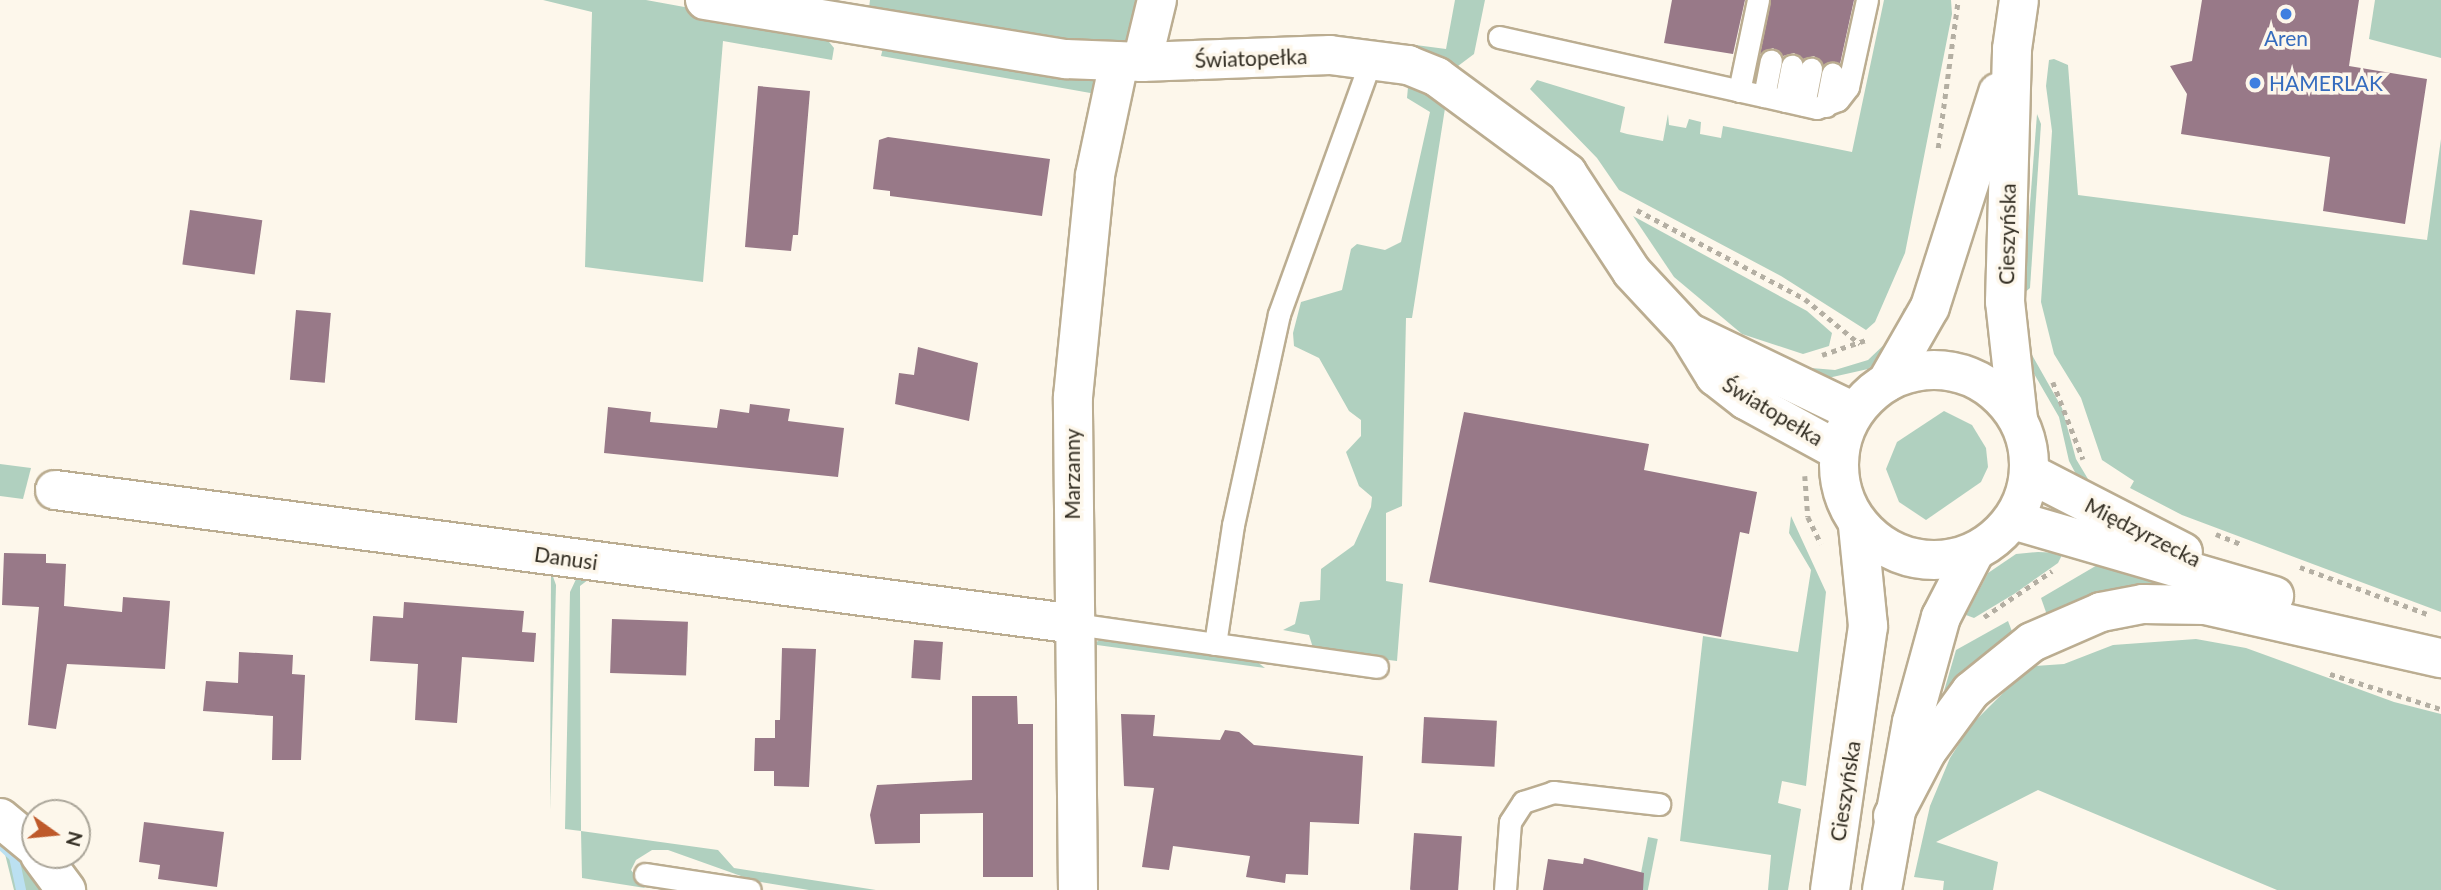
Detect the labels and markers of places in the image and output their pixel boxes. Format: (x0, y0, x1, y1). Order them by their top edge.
marker: Aren (2278, 6, 2294, 22)
place label: Aren (2264, 25, 2308, 51)
place label: HAMERLAK (2269, 70, 2383, 96)
marker: HAMERLAK (2247, 75, 2263, 91)

